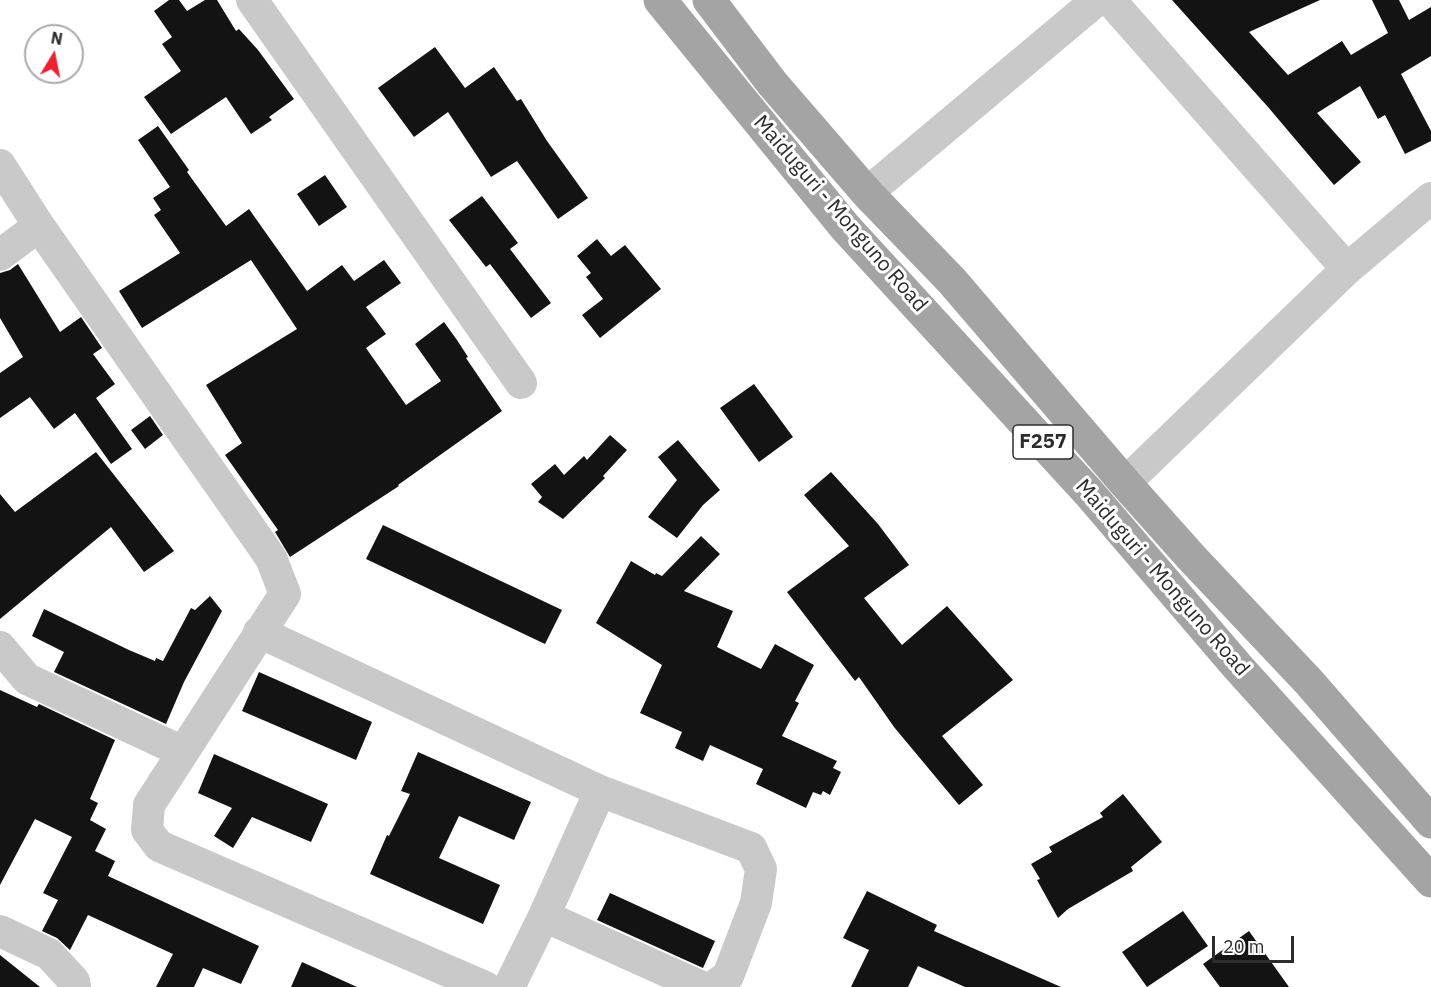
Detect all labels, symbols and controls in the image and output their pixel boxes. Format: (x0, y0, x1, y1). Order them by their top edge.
north arrow (24, 24, 84, 84)
text: N (49, 27, 64, 49)
street label: Maiduguri - Monguno Road (748, 110, 932, 318)
road number: F257 (1013, 425, 1073, 459)
street label: Maiduguri - Monguno Road (1070, 474, 1254, 682)
scale bar (1215, 924, 1298, 962)
text: 20 m (1223, 935, 1265, 958)

